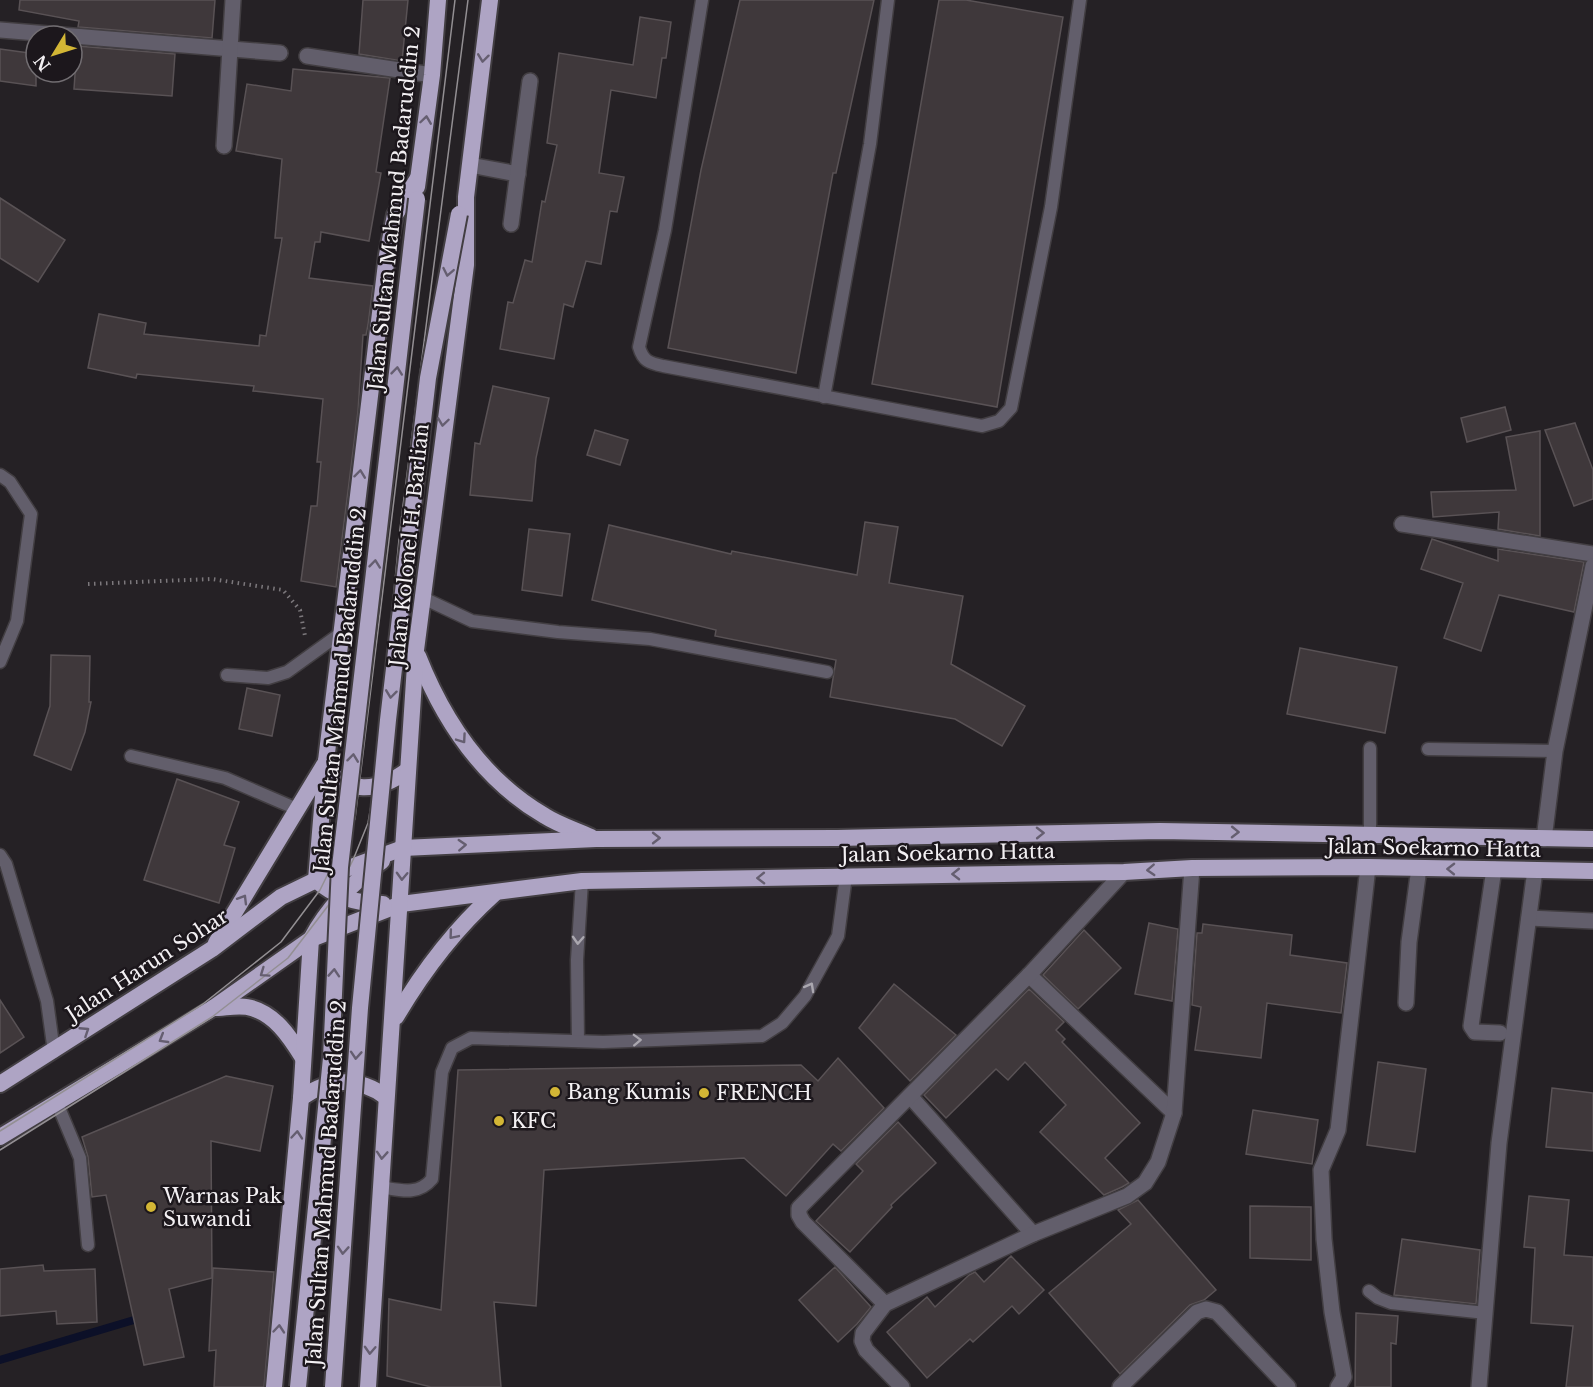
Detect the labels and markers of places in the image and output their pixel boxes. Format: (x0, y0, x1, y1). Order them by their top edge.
place label: Bang Kumis (567, 1080, 691, 1104)
place label: FRENCH (716, 1081, 812, 1105)
marker: Bang Kumis (548, 1085, 562, 1099)
marker: FRENCH (697, 1086, 711, 1100)
place label: KFC (511, 1109, 556, 1133)
marker: KFC (492, 1114, 506, 1128)
place label: Warnas Pak Suwandi (162, 1184, 283, 1231)
marker: Warnas Pak Suwandi (144, 1200, 158, 1214)

